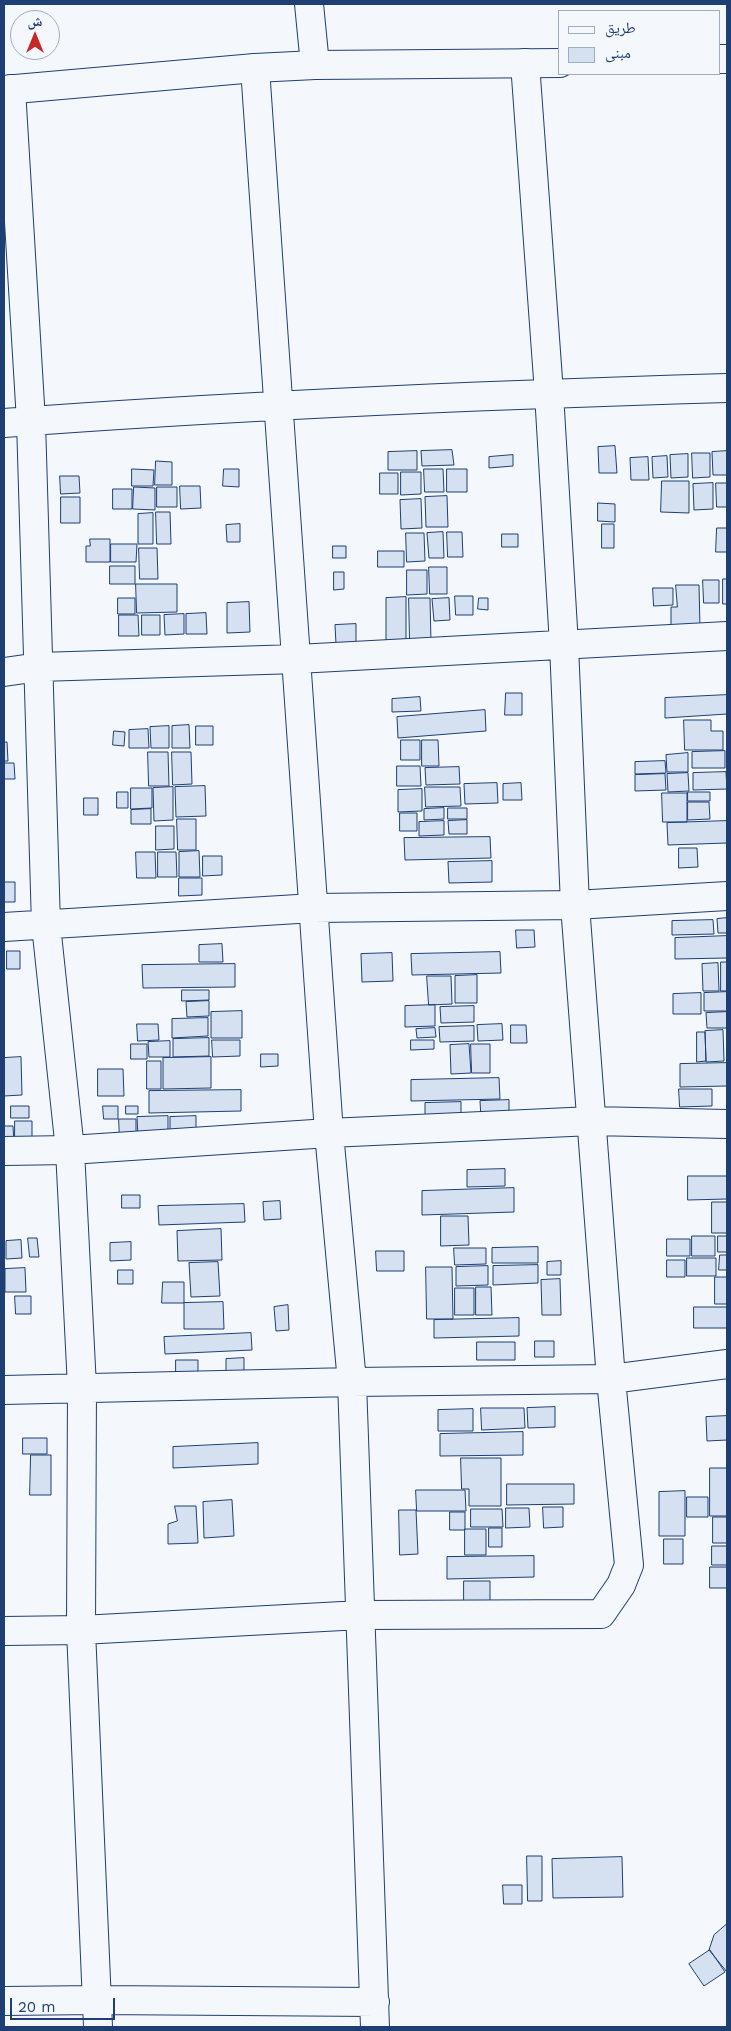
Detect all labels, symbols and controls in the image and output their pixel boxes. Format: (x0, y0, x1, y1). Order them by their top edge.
north arrow (10, 10, 60, 60)
legend (558, 10, 721, 75)
text: ش (28, 13, 42, 29)
text: طريق (605, 19, 636, 37)
text: مبنى (605, 44, 631, 62)
scale bar (12, 1988, 118, 2020)
text: 20 m (18, 1998, 56, 2016)

